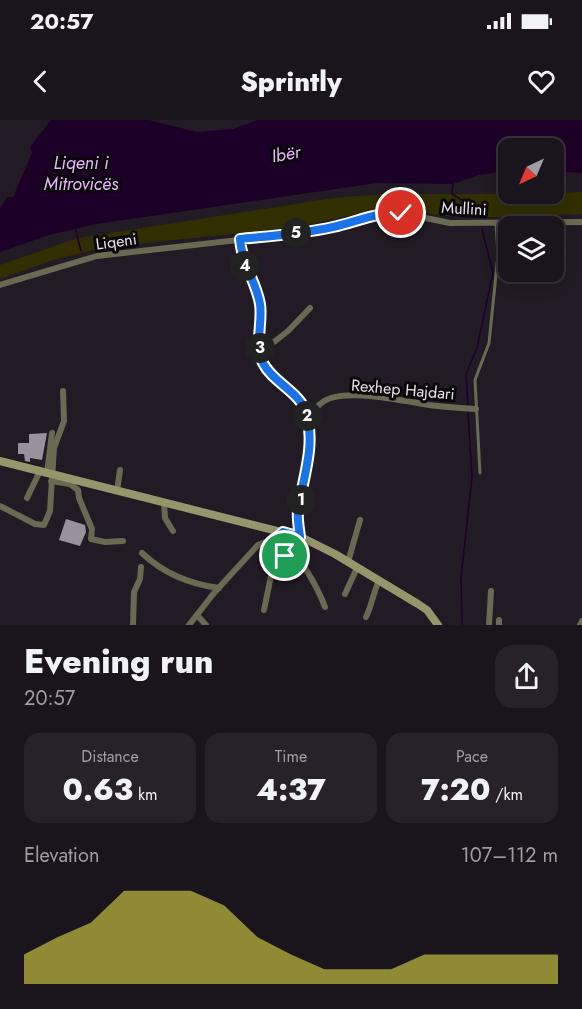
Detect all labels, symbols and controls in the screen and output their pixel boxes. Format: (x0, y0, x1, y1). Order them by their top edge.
text: 20:57 (30, 5, 94, 37)
text: Sprintly (240, 62, 342, 101)
icon: back (24, 65, 57, 98)
icon: heart (525, 65, 558, 98)
water label: Ibër (269, 138, 304, 169)
north arrow (498, 138, 564, 204)
map controls (498, 138, 564, 282)
water label: Liqeni i Mitrovicës (44, 150, 119, 197)
pin (375, 187, 426, 238)
icon: check (384, 196, 417, 229)
street label: Mullini (441, 196, 487, 221)
button: layers (498, 216, 564, 282)
pin: 5 (281, 218, 311, 248)
text: 5 (291, 221, 301, 244)
street label: Liqeni (94, 227, 138, 256)
pin: 4 (230, 251, 260, 281)
text: 4 (239, 254, 251, 277)
pin: 3 (245, 333, 275, 363)
text: 3 (255, 336, 265, 359)
street label: Rexhep Hajdari (350, 374, 456, 405)
pin: 2 (292, 401, 322, 431)
text: 2 (302, 404, 312, 427)
pin: 1 (286, 485, 316, 515)
text: 1 (297, 488, 305, 511)
pin (259, 530, 310, 581)
icon: arrive (268, 539, 301, 572)
text: Evening run (24, 638, 214, 685)
button: share (495, 645, 558, 708)
text: 20:57 (24, 684, 75, 713)
text: Distance (81, 745, 139, 768)
text: Time (275, 745, 307, 768)
text: Pace (456, 745, 488, 768)
text: 0.63 (63, 768, 133, 811)
text: 4:37 (256, 768, 326, 811)
text: 7:20 (421, 768, 490, 811)
text: km (133, 783, 157, 806)
text: /km (490, 783, 523, 806)
text: Elevation (24, 841, 99, 870)
text: 107–112 m (461, 841, 558, 870)

